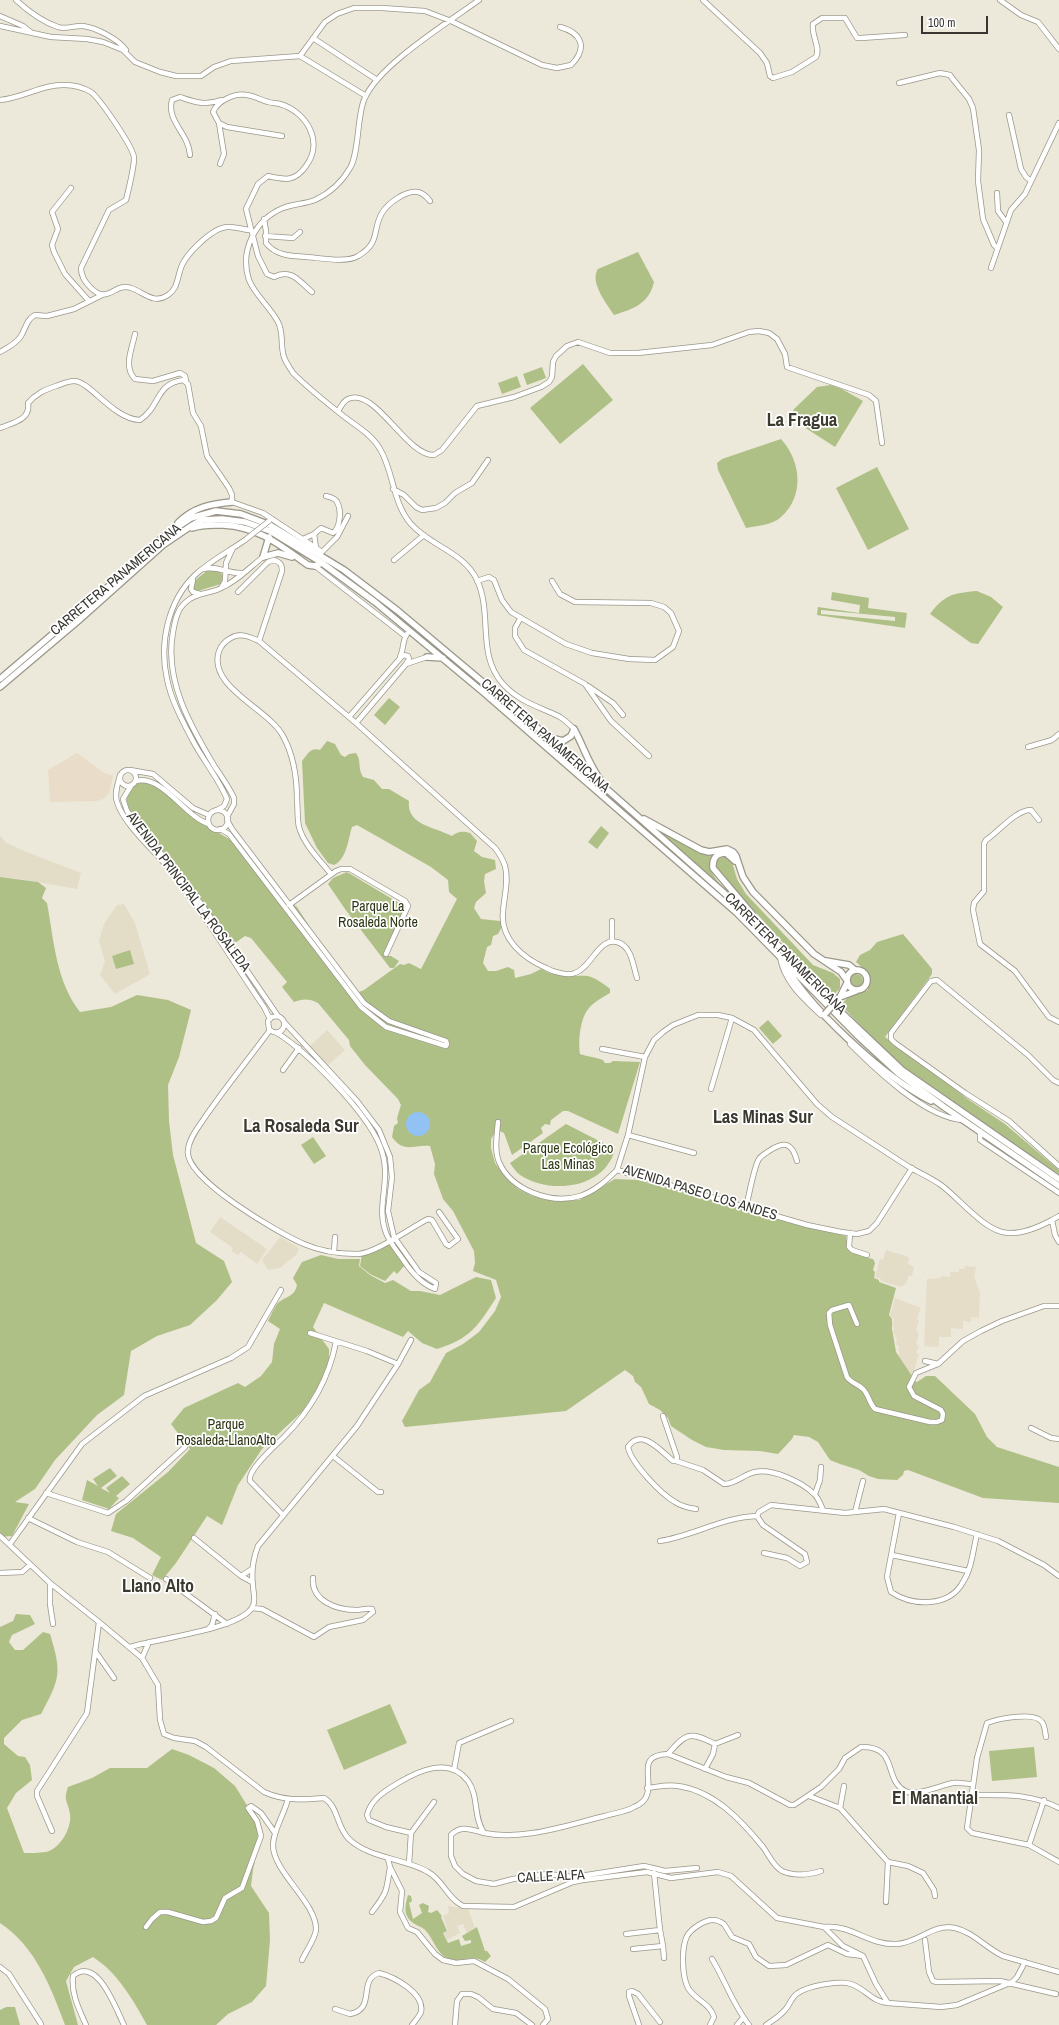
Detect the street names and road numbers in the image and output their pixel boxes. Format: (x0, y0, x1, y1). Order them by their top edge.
street label: CARRETERA PANAMERICANA (47, 521, 185, 639)
street label: CARRETERA PANAMERICANA (477, 676, 613, 796)
street label: AVENIDA PRINCIPAL LA ROSALEDA (122, 809, 254, 975)
street label: CARRETERA PANAMERICANA (721, 890, 849, 1018)
street label: AVENIDA PASEO LOS ANDES (621, 1162, 779, 1224)
street label: CALLE ALFA (517, 1867, 585, 1887)

